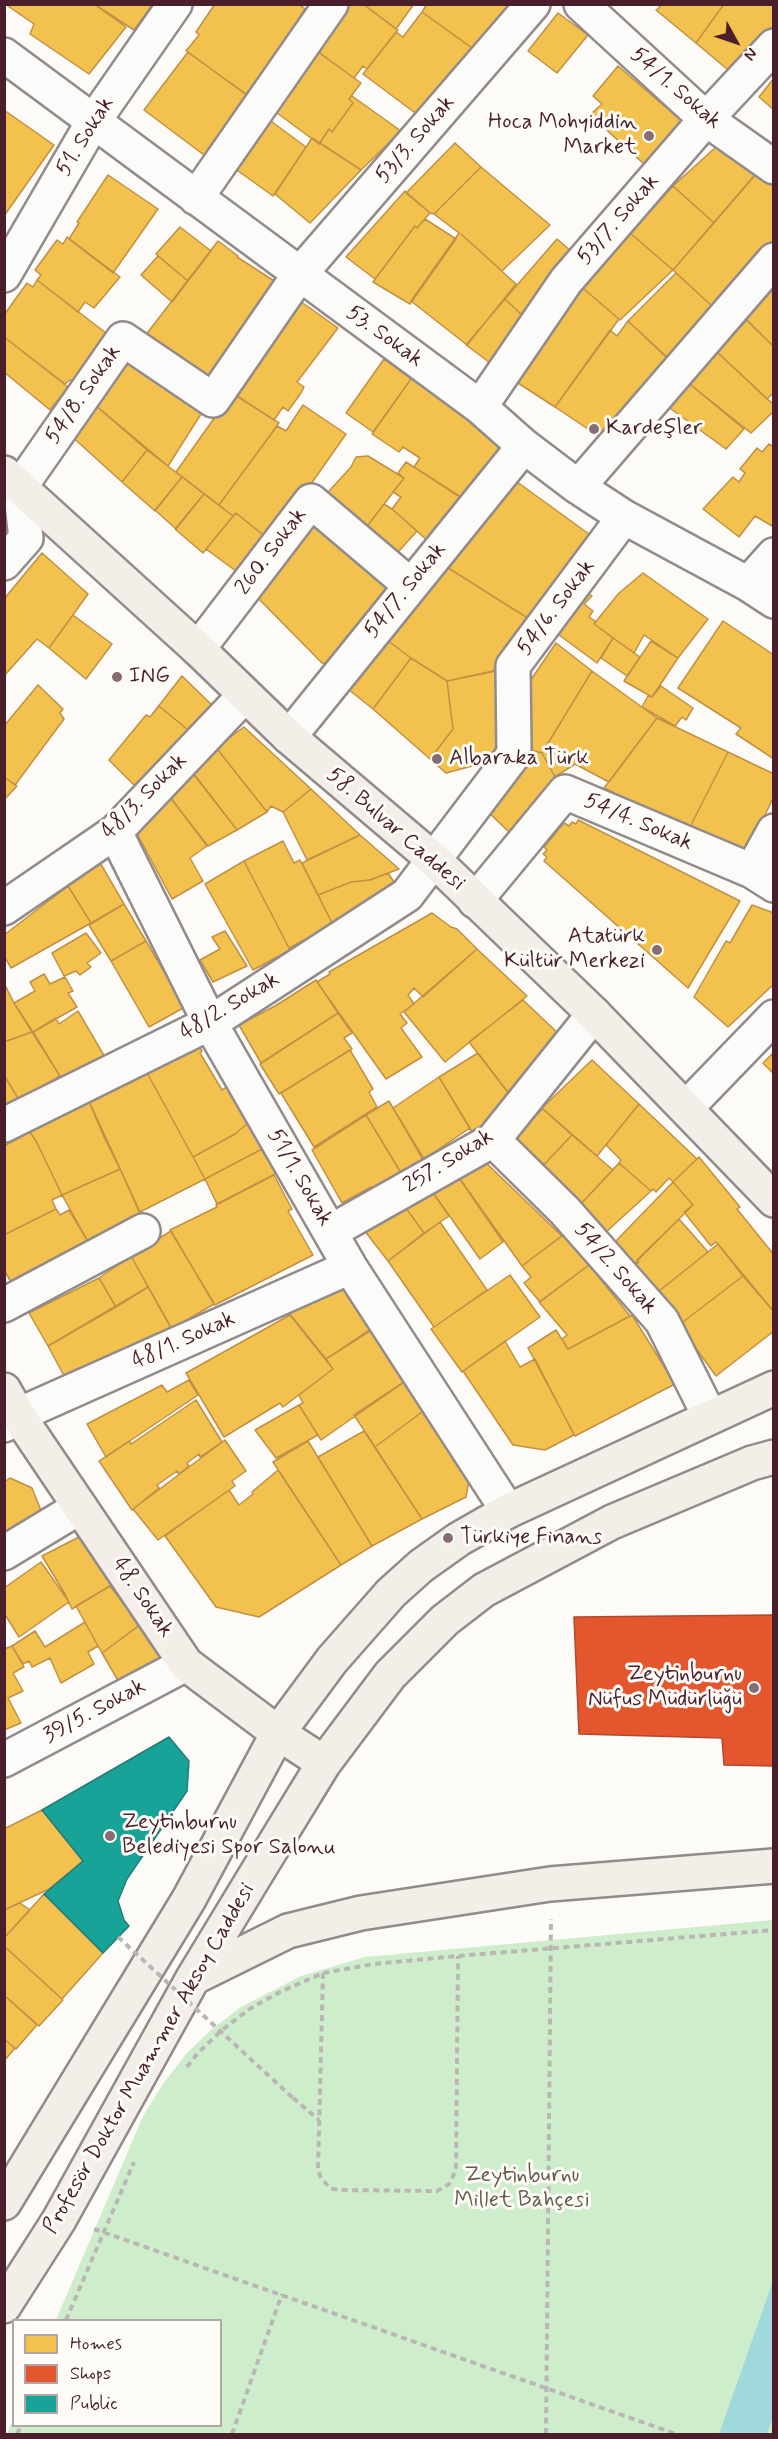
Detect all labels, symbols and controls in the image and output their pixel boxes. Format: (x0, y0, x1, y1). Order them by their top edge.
north arrow (706, 12, 766, 72)
street label: 54/1. Sokak (624, 42, 726, 136)
text: N (739, 43, 762, 65)
street label: 53/3. Sokak (371, 91, 461, 189)
street label: 51. Sokak (51, 92, 121, 182)
place label: Hoca Mohyiddin Market (488, 110, 637, 162)
marker: Hoca Mohyiddin Market (642, 129, 656, 143)
street label: 53/7. Sokak (572, 169, 666, 271)
street label: 53. Sokak (340, 300, 428, 374)
street label: 54/8. Sokak (40, 340, 128, 450)
place label: Kardeşler (606, 416, 702, 442)
marker: Kardeşler (587, 422, 601, 436)
street label: 260. Sokak (231, 503, 313, 601)
street label: 54/7. Sokak (359, 538, 453, 644)
street label: 54/6. Sokak (512, 555, 602, 661)
place label: ING (129, 664, 170, 690)
marker: ING (110, 670, 124, 684)
place label: Albaraka Türk (449, 746, 589, 772)
street label: 48/3. Sokak (97, 749, 193, 845)
marker: Albaraka Türk (430, 752, 444, 766)
street label: 58. Bulvar Caddesi (320, 763, 470, 897)
street label: 54/4. Sokak (580, 788, 696, 858)
place label: Atatürk Kültür Merkezi (504, 924, 645, 975)
marker: Atatürk Kültür Merkezi (650, 943, 664, 957)
street label: 48/2. Sokak (175, 967, 285, 1047)
street label: 257. Sokak (399, 1124, 499, 1200)
street label: 51/1. Sokak (261, 1125, 337, 1231)
street label: 54/2. Sokak (568, 1218, 662, 1320)
street label: 48/1. Sokak (128, 1306, 240, 1376)
place label: Türkiye Finans (460, 1525, 602, 1551)
marker: Türkiye Finans (441, 1531, 455, 1545)
street label: 48. Sokak (106, 1553, 178, 1643)
place label: Zeytinburnu Nüfus Müdürlüğü (588, 1662, 742, 1714)
street label: 39/5. Sokak (39, 1674, 151, 1750)
marker: Zeytinburnu Nüfus Müdürlüğü (747, 1681, 761, 1695)
place label: Zeytinburnu Belediyesi Spor Salonu (122, 1810, 336, 1862)
marker: Zeytinburnu Belediyesi Spor Salonu (103, 1829, 117, 1843)
street label: Profesör Doktor Muammer Aksoy Caddesi (38, 1879, 262, 2239)
park label: Zeytinburnu Millet Bahçesi (454, 2163, 590, 2214)
legend (12, 2319, 222, 2427)
text: Homes (70, 2332, 122, 2356)
text: Shops (70, 2362, 111, 2386)
text: Public (70, 2392, 118, 2416)

